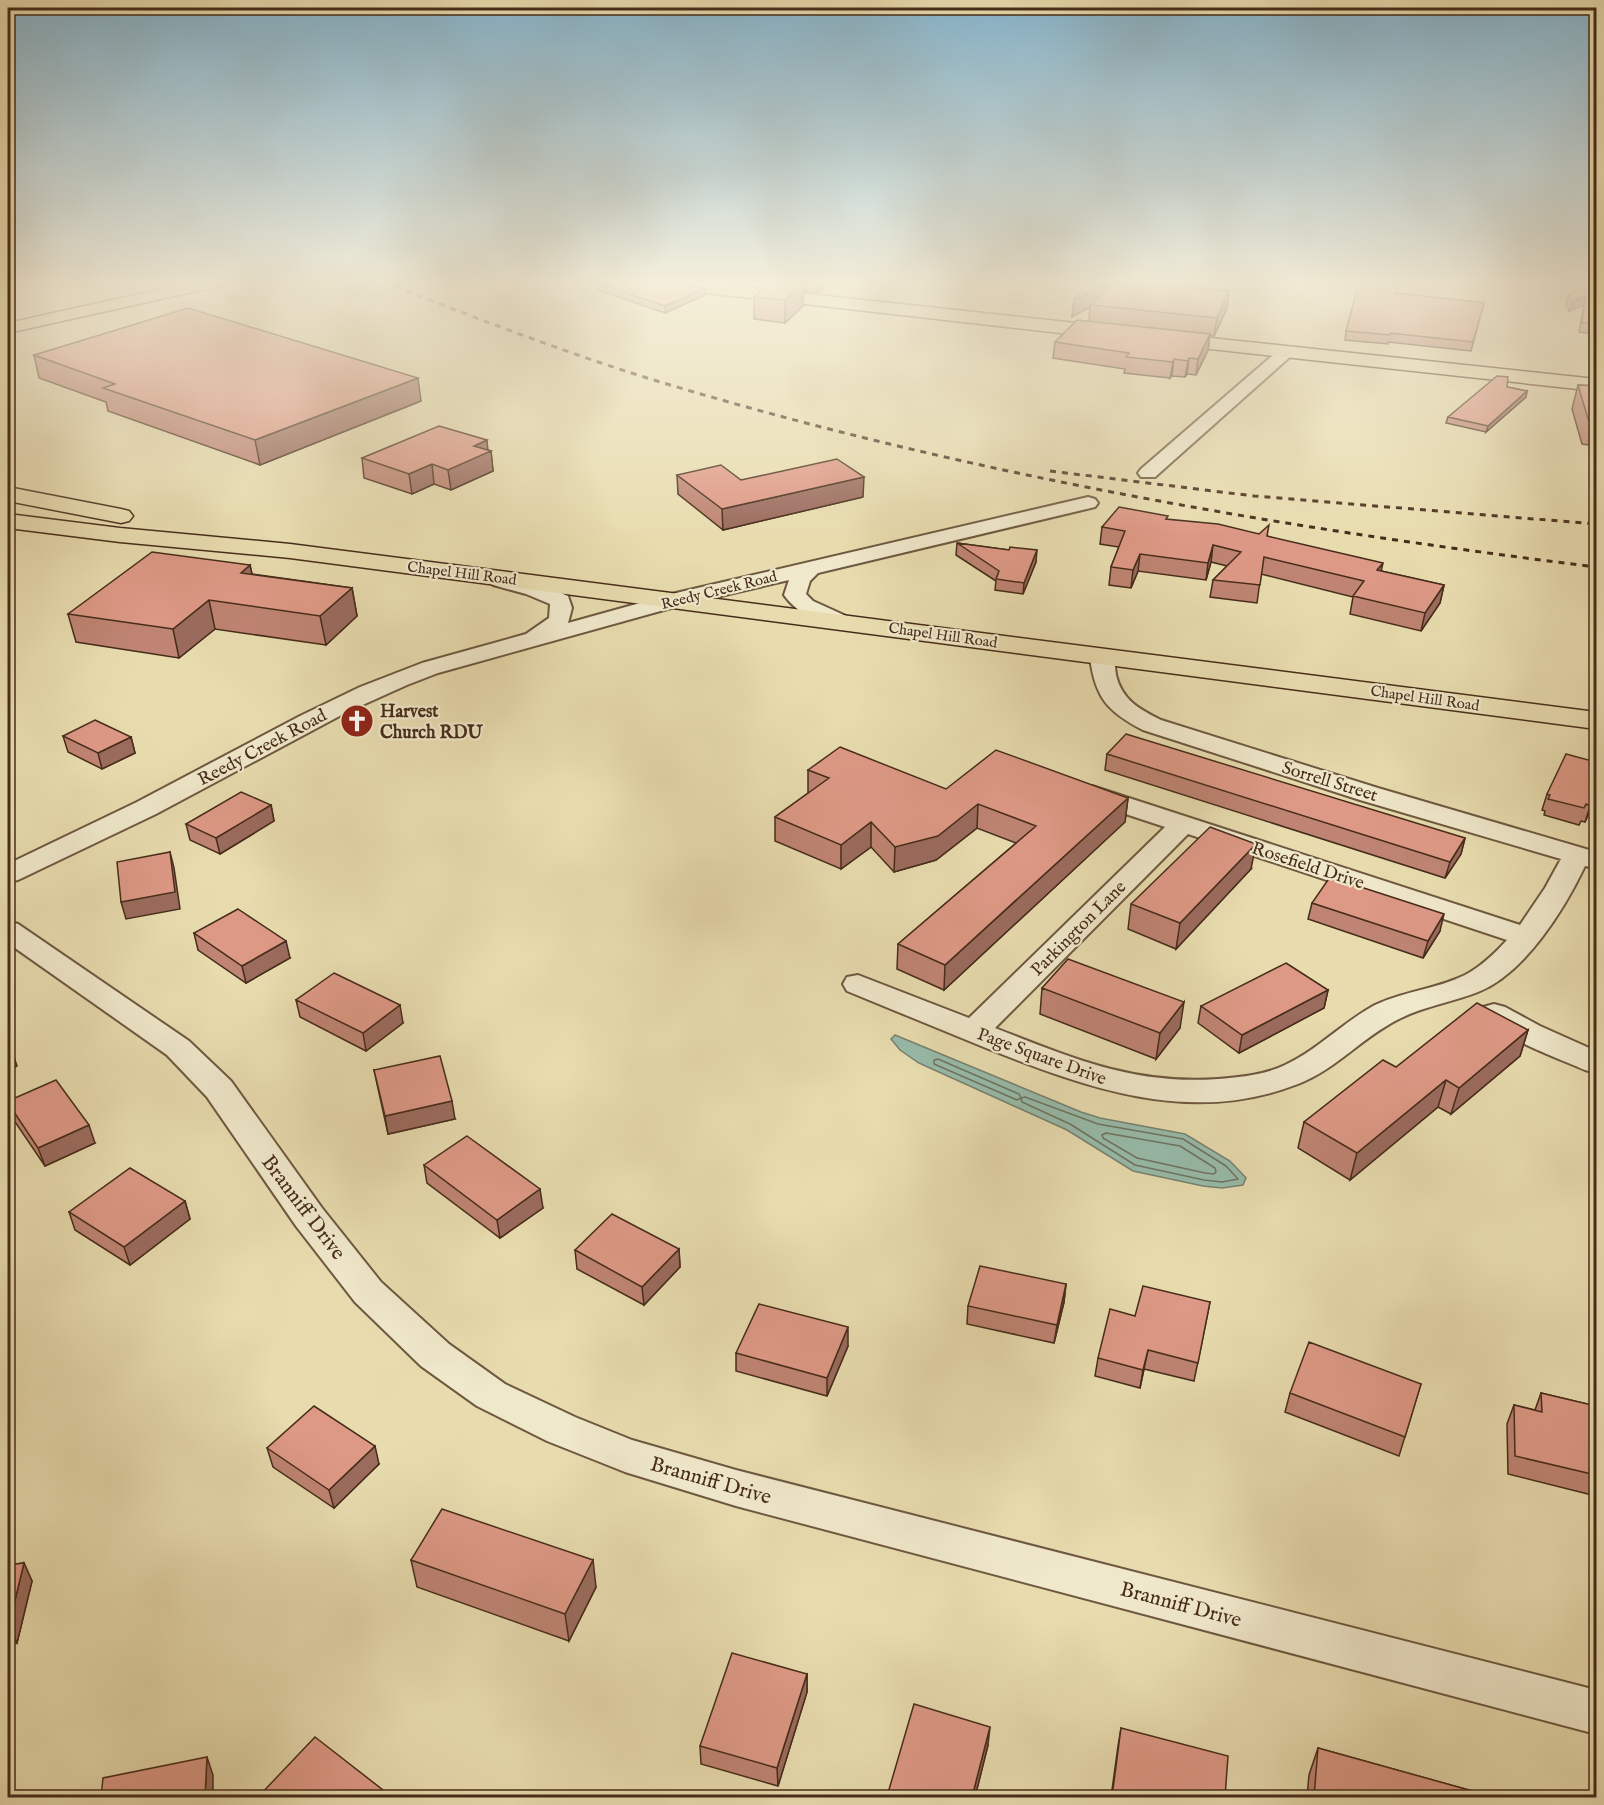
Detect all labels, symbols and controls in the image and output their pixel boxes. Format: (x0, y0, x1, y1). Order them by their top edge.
street label: Chapel Hill Road (406, 557, 519, 590)
street label: Reedy Creek Road (659, 567, 780, 614)
street label: Chapel Hill Road (887, 618, 1000, 653)
street label: Chapel Hill Road (1369, 681, 1482, 716)
place label: Harvest Church RDU (380, 701, 483, 745)
church icon: Harvest Church RDU (339, 703, 375, 739)
street label: Reedy Creek Road (194, 705, 331, 792)
street label: Sorrell Street (1279, 757, 1380, 808)
street label: Rosefield Drive (1248, 837, 1367, 895)
street label: Parkington Lane (1026, 876, 1132, 982)
street label: Page Square Drive (974, 1023, 1109, 1091)
street label: Branniff Drive (255, 1150, 351, 1266)
street label: Branniff Drive (647, 1451, 775, 1512)
street label: Branniff Drive (1117, 1576, 1245, 1635)

